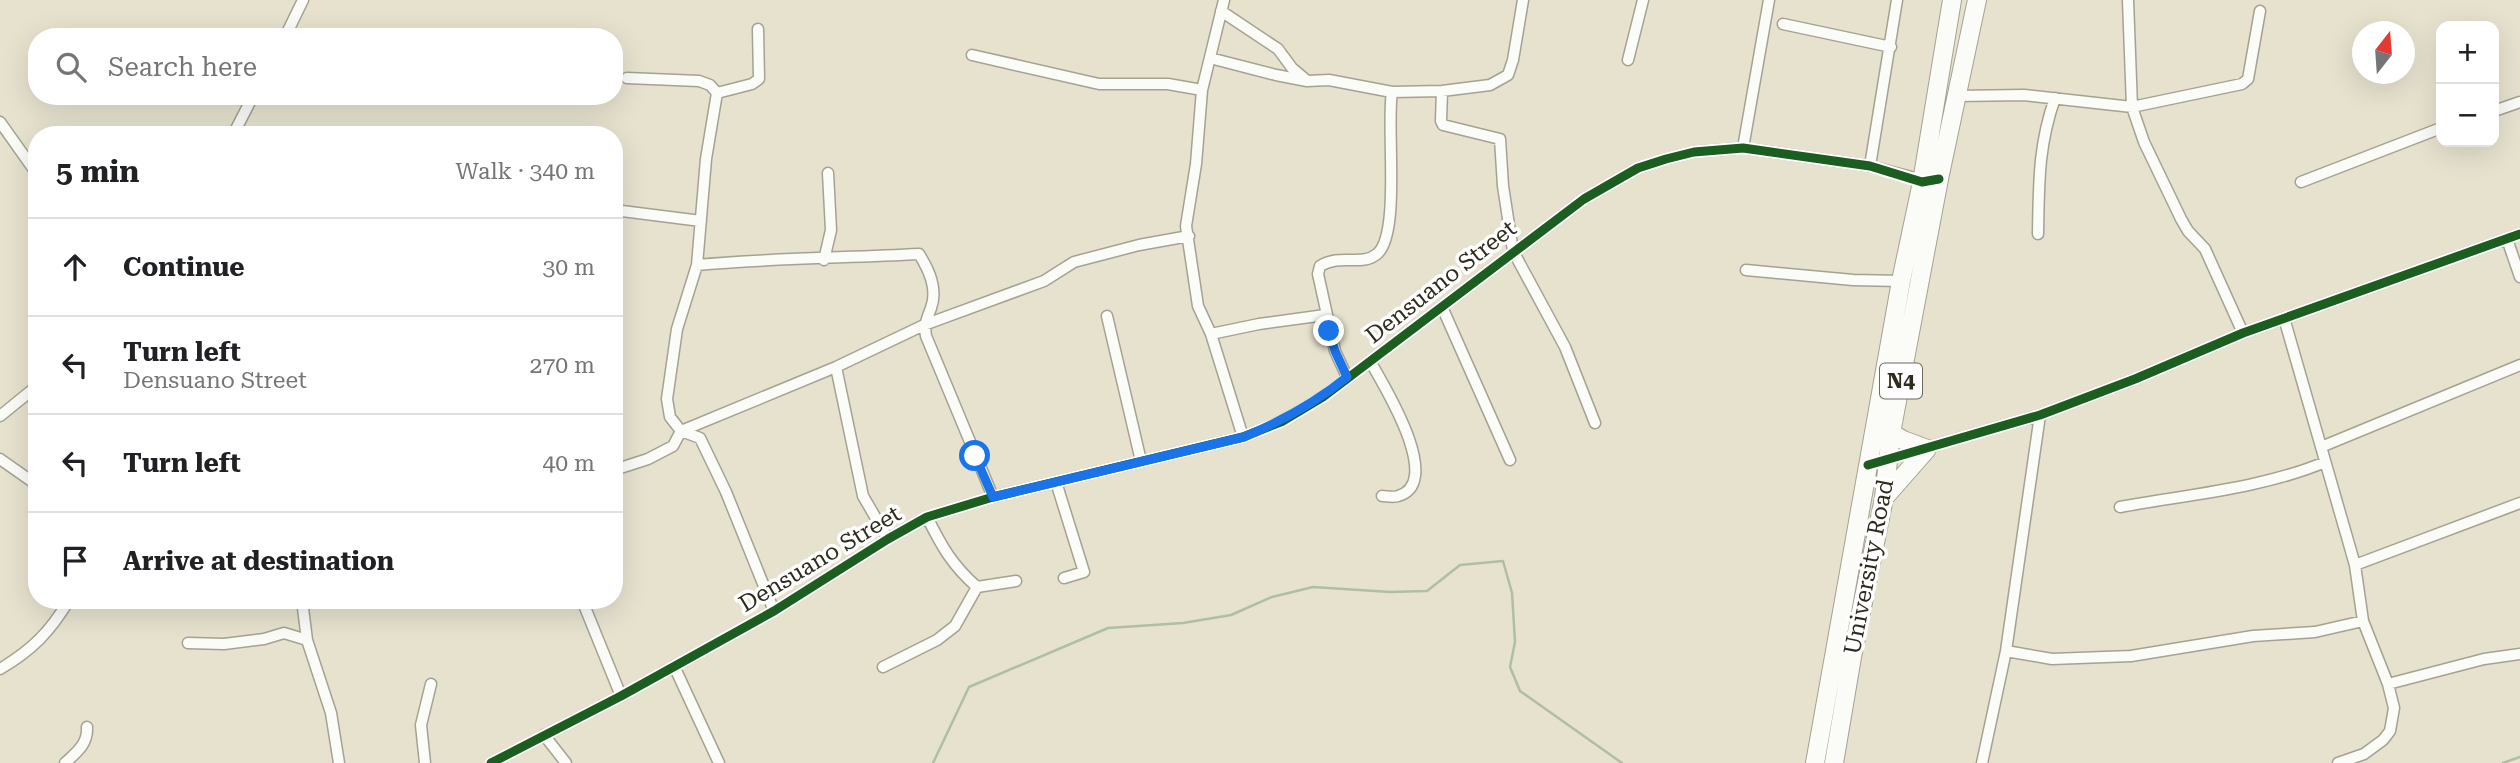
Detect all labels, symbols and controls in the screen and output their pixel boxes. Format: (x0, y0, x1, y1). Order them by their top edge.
north arrow (2352, 21, 2415, 84)
map controls (2436, 21, 2499, 147)
button: + (2436, 21, 2499, 84)
search box (28, 28, 623, 105)
icon: search (52, 48, 90, 86)
text: Search here (108, 52, 257, 82)
button: − (2436, 84, 2499, 147)
text: 5 min (56, 154, 139, 189)
text: Walk · 340 m (456, 158, 595, 185)
street label: Densuano Street (1360, 215, 1522, 349)
icon: ahead (56, 248, 94, 286)
text: Continue (123, 252, 245, 282)
text: 30 m (542, 254, 595, 281)
route end (1313, 315, 1344, 346)
text: Turn left (123, 337, 241, 367)
icon: left (56, 346, 94, 384)
text: 270 m (530, 352, 595, 379)
road number: N4 (1880, 364, 1922, 398)
text: Densuano Street (123, 367, 307, 394)
route start (959, 440, 990, 471)
icon: left (56, 444, 94, 482)
text: Turn left (123, 448, 241, 478)
text: 40 m (542, 450, 595, 477)
street label: University Road (1839, 477, 1899, 657)
street label: Densuano Street (734, 500, 906, 618)
icon: arrive (56, 542, 94, 580)
text: Arrive at destination (123, 546, 394, 576)

